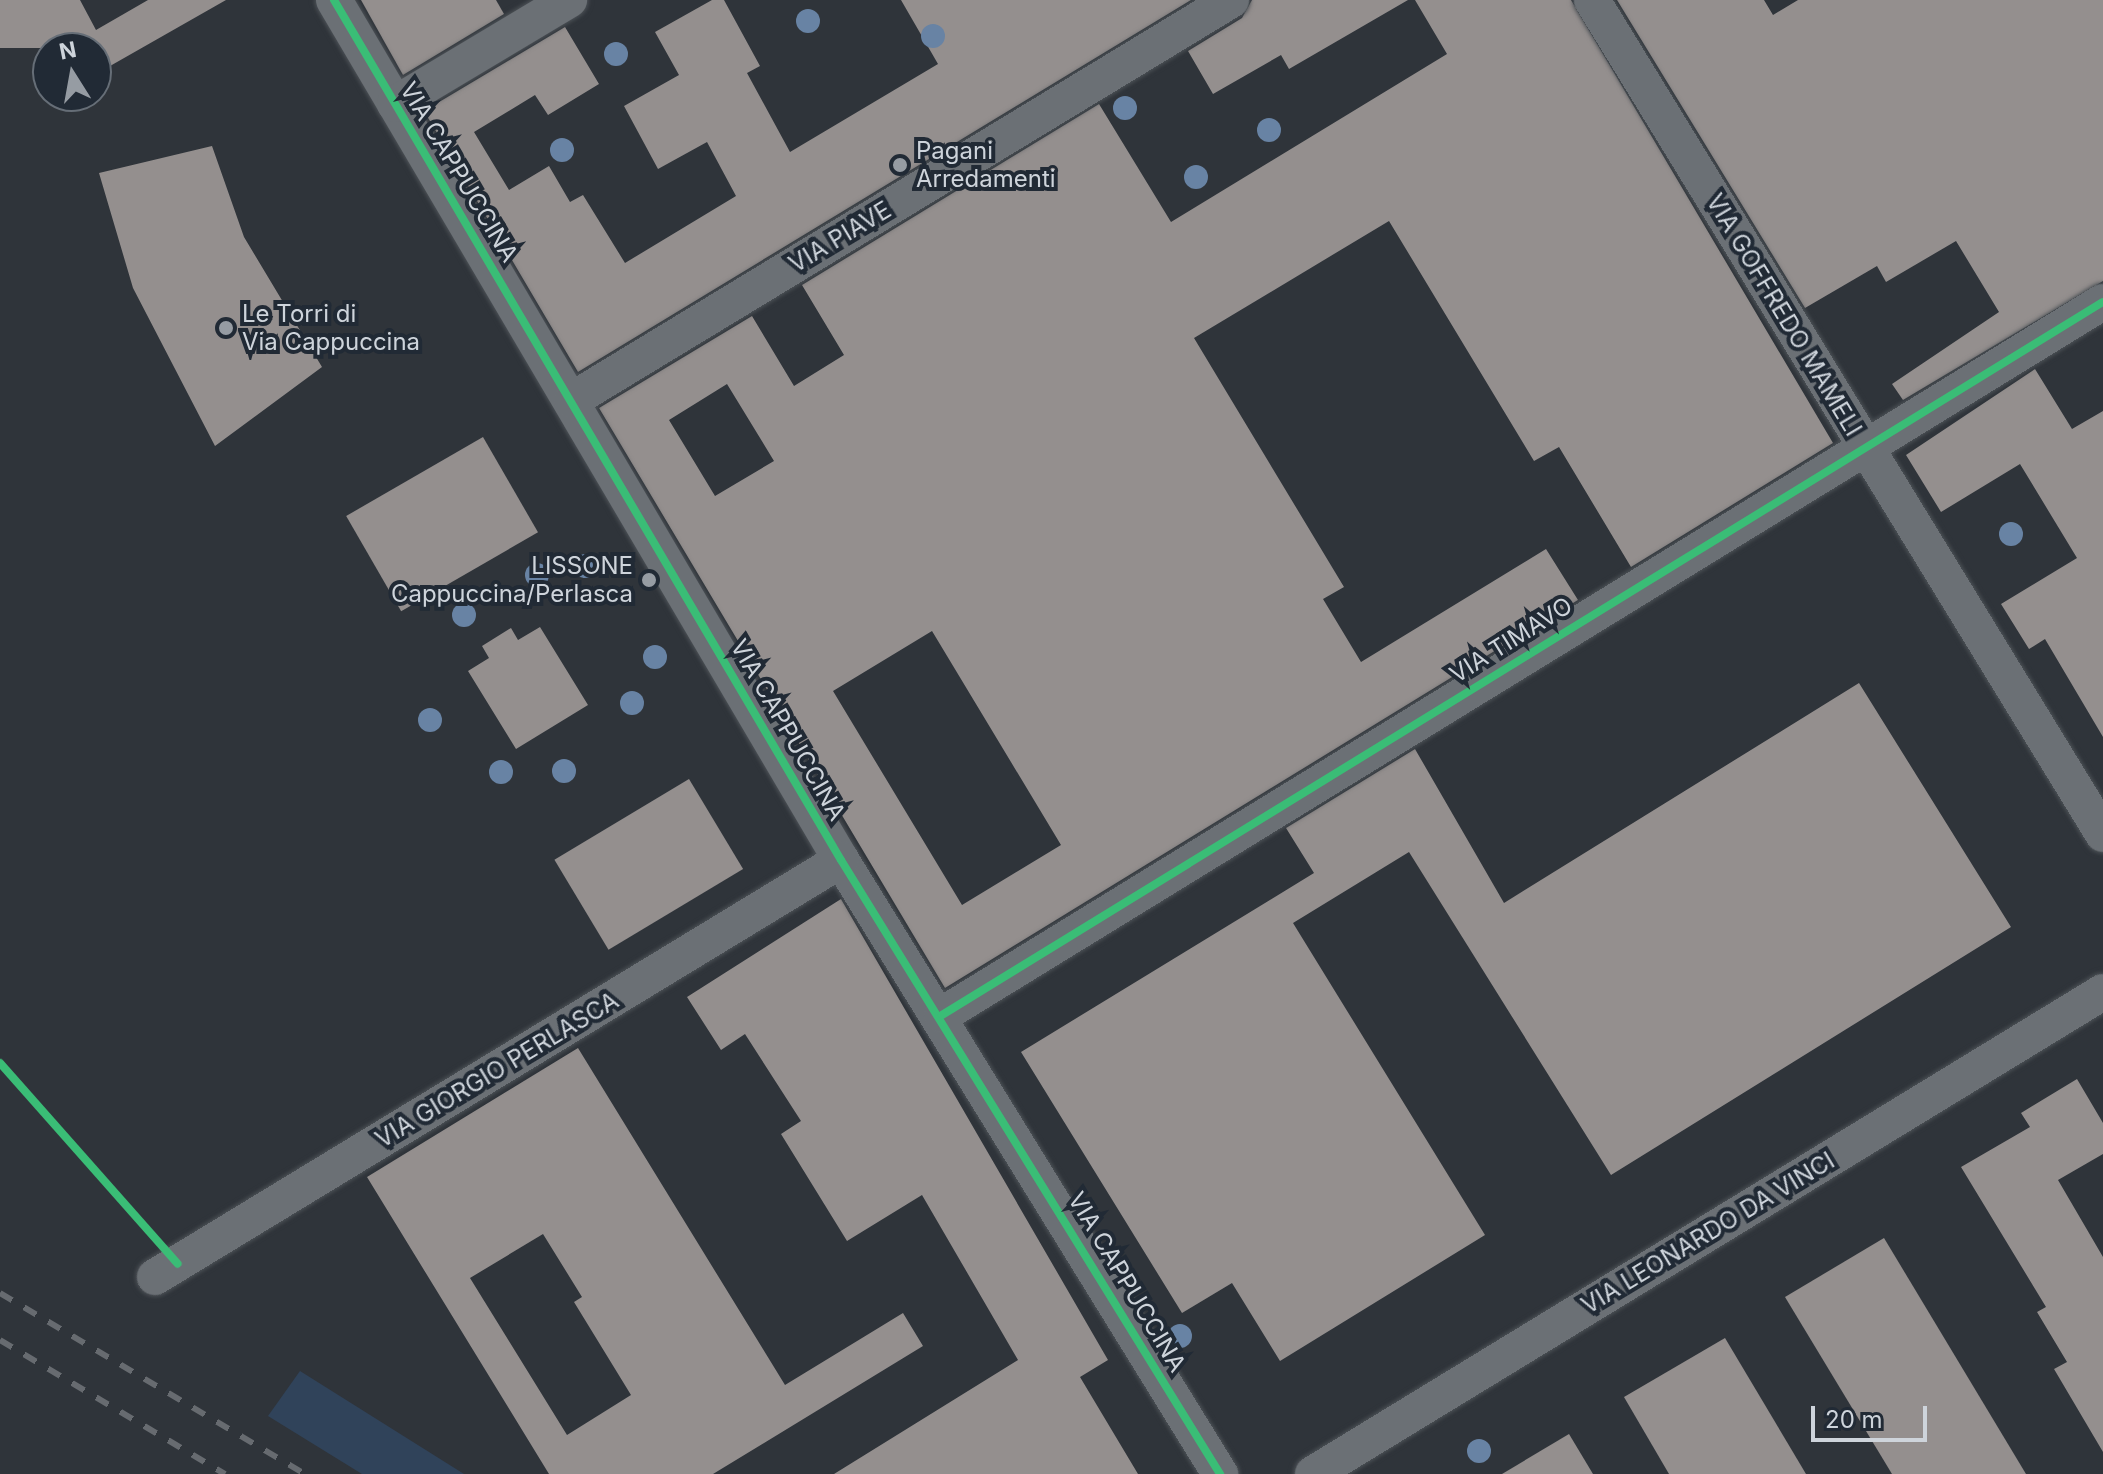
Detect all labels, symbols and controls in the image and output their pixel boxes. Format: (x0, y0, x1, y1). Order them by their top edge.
north arrow (32, 32, 112, 112)
text: N (57, 36, 79, 65)
street label: VIA CAPPUCCINA (394, 77, 524, 267)
place label: Pagani Arredamenti (916, 137, 1056, 193)
marker: Pagani Arredamenti (891, 156, 909, 174)
street label: VIA GOFFREDO MAMELI (1700, 189, 1868, 441)
street label: VIA PIAVE (784, 195, 896, 279)
place label: Le Torri di Via Cappuccina (242, 300, 420, 356)
marker: Le Torri di Via Cappuccina (217, 319, 235, 337)
place label: LISSONE Cappuccina/Perlasca (391, 552, 633, 608)
marker: LISSONE Cappuccina/Perlasca (640, 571, 658, 589)
street label: VIA TIMAVO (1444, 591, 1578, 689)
street label: VIA CAPPUCCINA (724, 634, 852, 826)
street label: VIA GIORGIO PERLASCA (370, 986, 624, 1154)
street label: VIA LEONARDO DA VINCI (1576, 1146, 1840, 1320)
street label: VIA CAPPUCCINA (1062, 1187, 1192, 1377)
scale bar (1815, 1390, 1931, 1440)
text: 20 m (1825, 1405, 1883, 1434)

